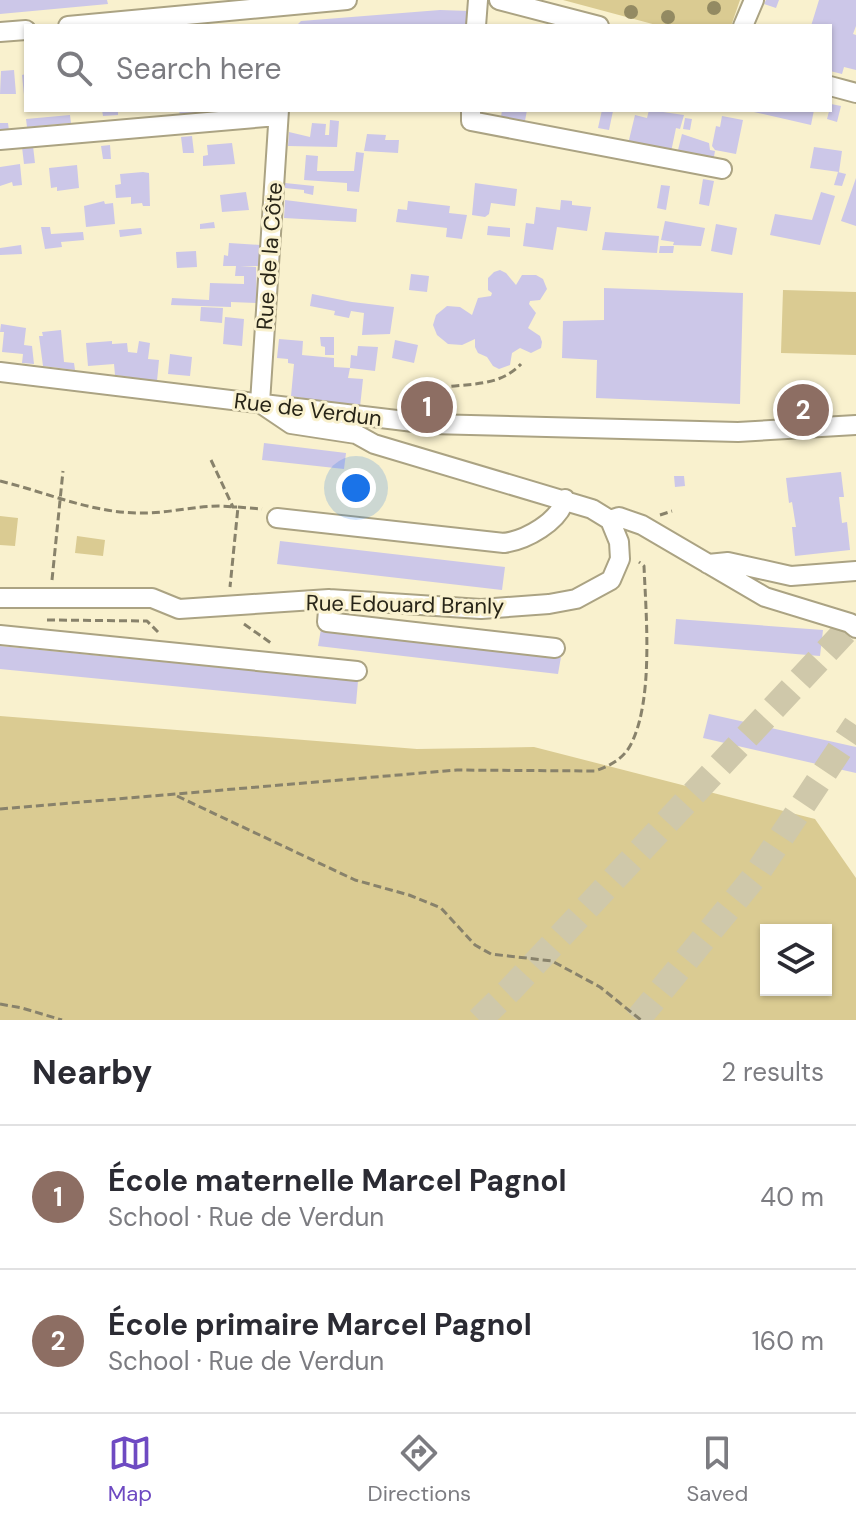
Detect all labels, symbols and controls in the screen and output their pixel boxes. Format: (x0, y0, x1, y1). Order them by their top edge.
search box (24, 24, 832, 112)
icon: search (52, 46, 96, 90)
text: Search here (116, 49, 282, 88)
street label: Rue de la Côte (250, 181, 289, 331)
pin: 1 (401, 377, 453, 437)
pin: 2 (777, 380, 829, 440)
street label: Rue de Verdun (232, 386, 384, 433)
your location (336, 468, 376, 508)
street label: Rue Edouard Branly (306, 588, 504, 621)
map controls (760, 924, 832, 996)
button: layers (760, 924, 832, 996)
text: Nearby (32, 1050, 152, 1095)
text: 2 results (721, 1055, 824, 1089)
text: École maternelle Marcel Pagnol (108, 1161, 567, 1200)
text: 1 (53, 1180, 63, 1214)
text: 40 m (760, 1180, 824, 1214)
text: School · Rue de Verdun (108, 1200, 384, 1234)
text: École primaire Marcel Pagnol (108, 1305, 532, 1344)
text: 2 (50, 1324, 66, 1358)
text: 160 m (752, 1324, 824, 1358)
text: School · Rue de Verdun (108, 1344, 384, 1378)
tab: Map (108, 1431, 152, 1508)
tab: Directions (368, 1431, 471, 1508)
tab: Saved (687, 1431, 748, 1508)

